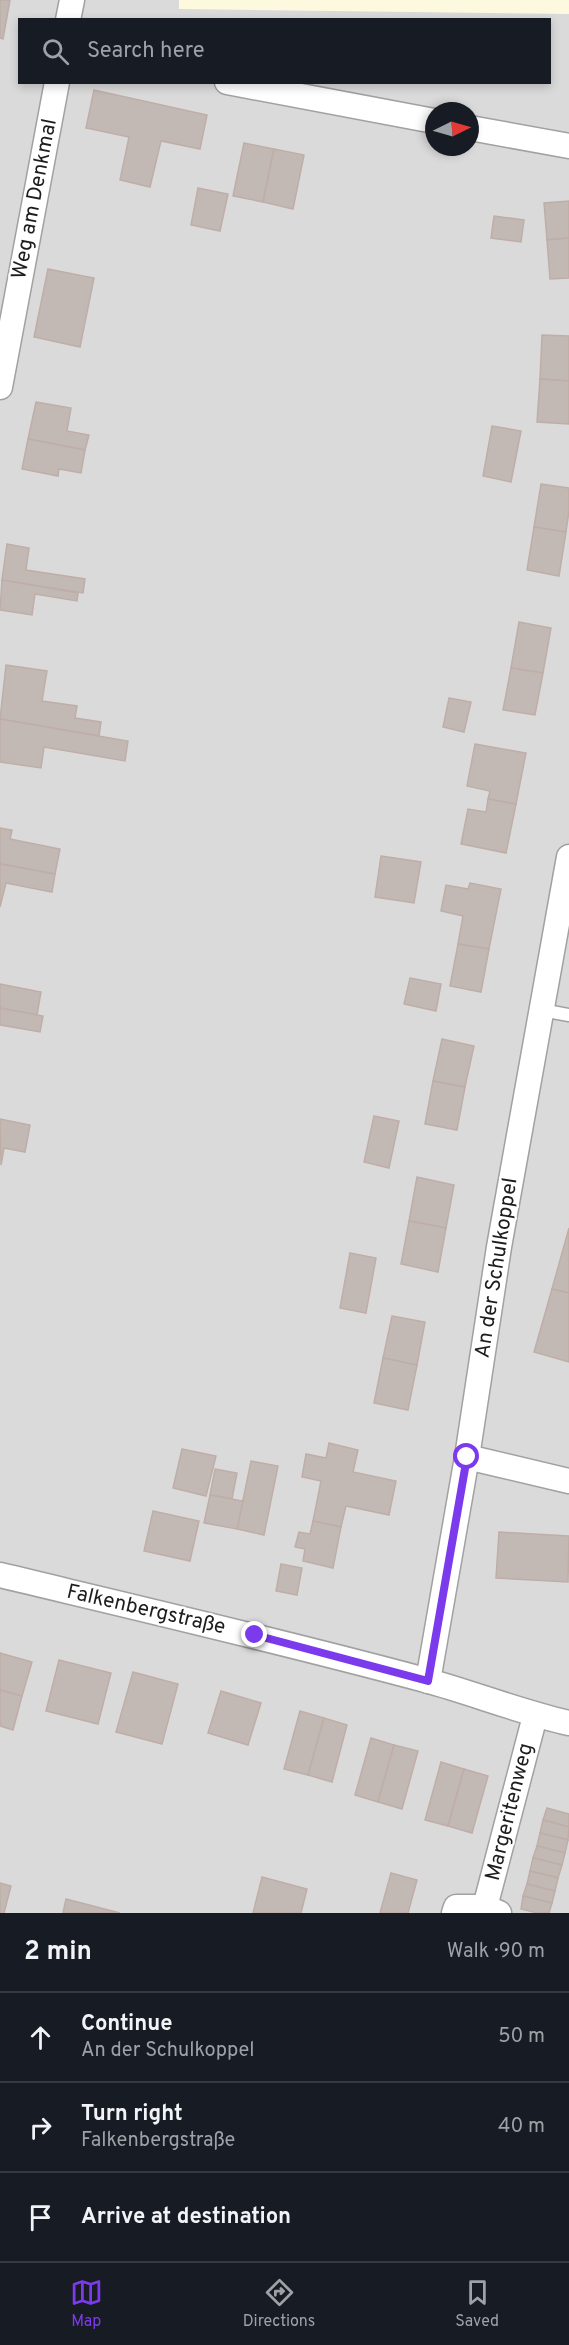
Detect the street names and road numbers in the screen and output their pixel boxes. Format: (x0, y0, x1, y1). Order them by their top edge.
street label: Weg am Denkmal (6, 116, 64, 282)
street label: An der Schulkoppel (469, 1176, 525, 1360)
street label: Falkenbergstraße (64, 1579, 228, 1641)
street label: Margeritenweg (480, 1740, 540, 1884)

